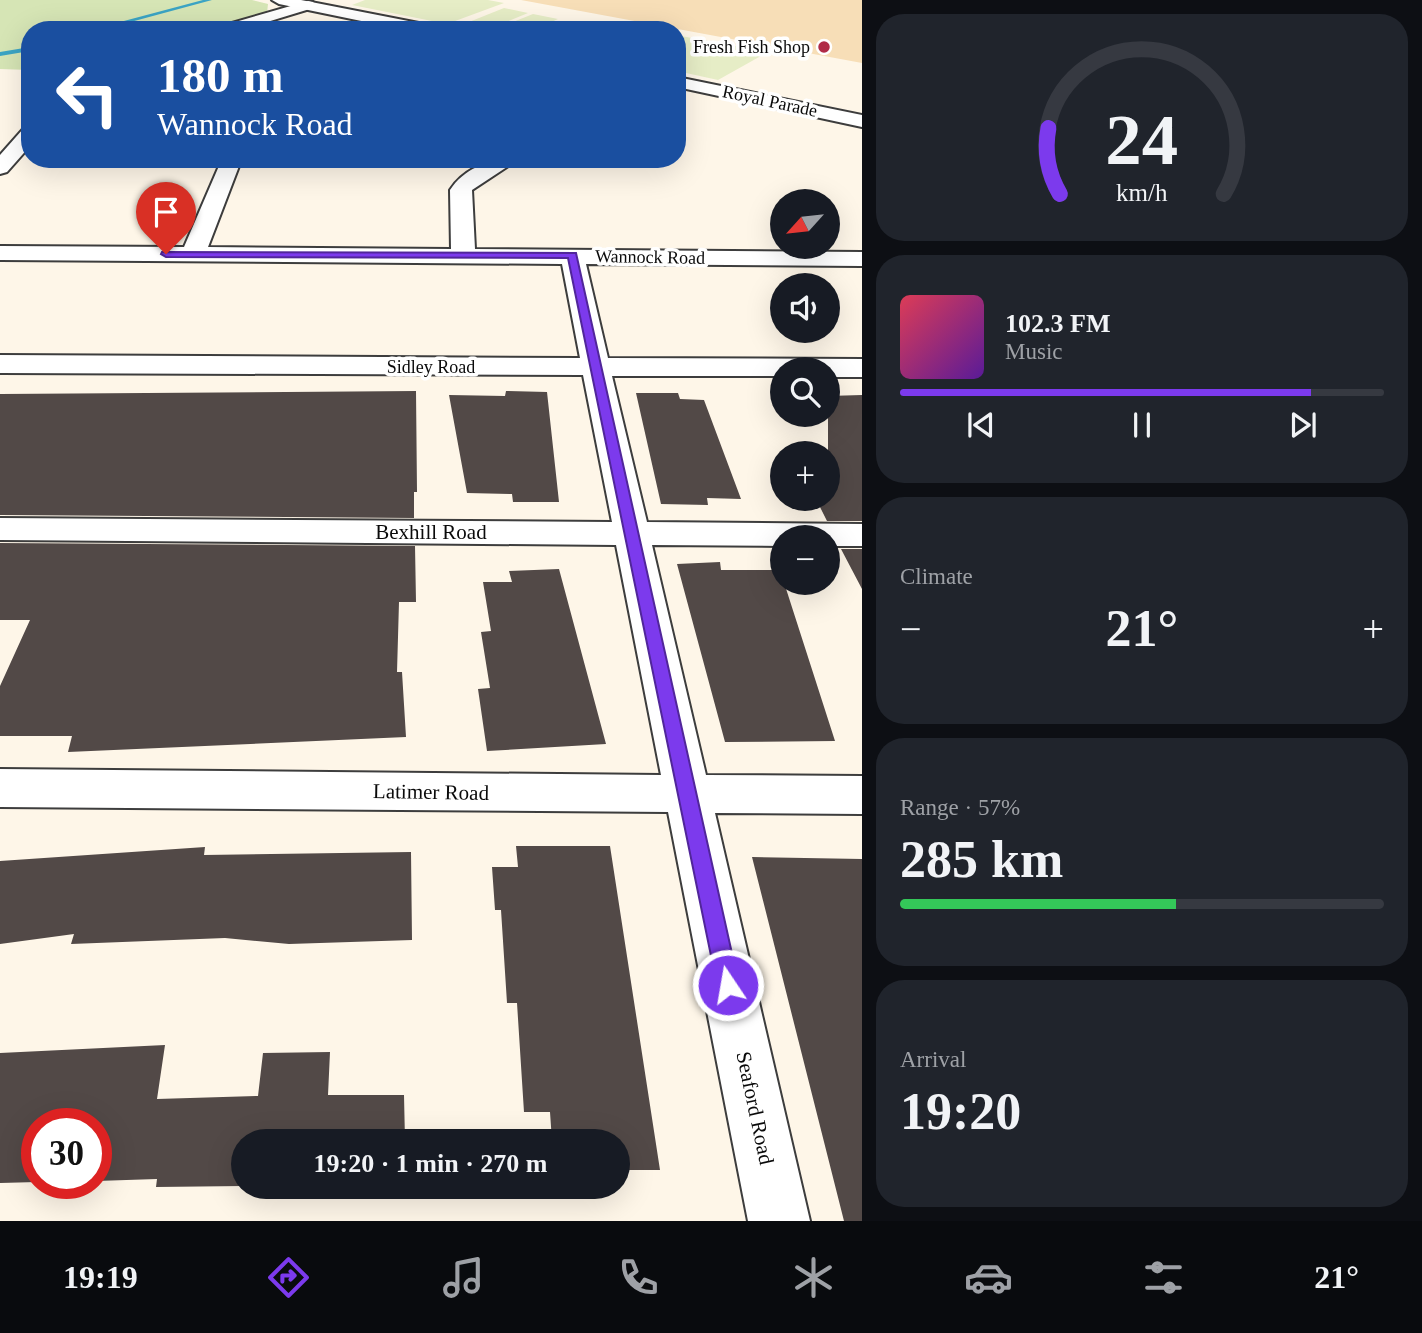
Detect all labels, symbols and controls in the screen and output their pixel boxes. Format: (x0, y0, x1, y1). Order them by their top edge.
place label: Fresh Fish Shop (693, 37, 810, 57)
marker: Fresh Fish Shop (816, 39, 832, 55)
text: 180 m (157, 48, 284, 103)
icon: left (42, 49, 133, 140)
street label: Royal Parade (721, 81, 819, 121)
text: 24 (1106, 99, 1178, 180)
text: Wannock Road (157, 106, 353, 142)
text: km/h (1116, 179, 1168, 206)
pin (136, 182, 196, 254)
north arrow (770, 189, 840, 259)
map controls (770, 189, 840, 595)
icon: arrive (147, 193, 185, 231)
street label: Wannock Road (595, 246, 705, 268)
button: sound (770, 273, 840, 343)
text: 102.3 FM (1005, 309, 1110, 338)
text: Music (1005, 339, 1063, 364)
street label: Sidley Road (387, 357, 475, 377)
button: search (770, 357, 840, 427)
icon: previous (962, 406, 1000, 444)
icon: pause (1123, 406, 1161, 444)
icon: next (1284, 406, 1322, 444)
button: + (770, 441, 840, 511)
street label: Bexhill Road (375, 520, 487, 544)
button: − (770, 525, 840, 595)
text: Climate (900, 564, 973, 589)
text: 21° (1106, 600, 1178, 657)
text: − (900, 608, 921, 650)
text: + (1363, 608, 1384, 650)
street label: Latimer Road (373, 779, 490, 805)
text: Range · 57% (900, 795, 1020, 820)
text: 285 km (900, 831, 1063, 888)
position arrow (691, 948, 765, 1022)
text: Arrival (900, 1047, 966, 1072)
street label: Seaford Road (731, 1049, 779, 1167)
text: 19:20 (900, 1083, 1021, 1140)
speed limit sign: 30 (21, 1108, 112, 1199)
text: 19:20 · 1 min · 270 m (314, 1149, 548, 1178)
icon: directions (264, 1253, 313, 1302)
icon: music (439, 1253, 488, 1302)
icon: phone (614, 1253, 663, 1302)
icon: climate (789, 1253, 838, 1302)
icon: car (964, 1253, 1013, 1302)
icon: filters (1139, 1253, 1188, 1302)
text: 19:19 (63, 1259, 138, 1295)
text: 21° (1314, 1259, 1359, 1295)

